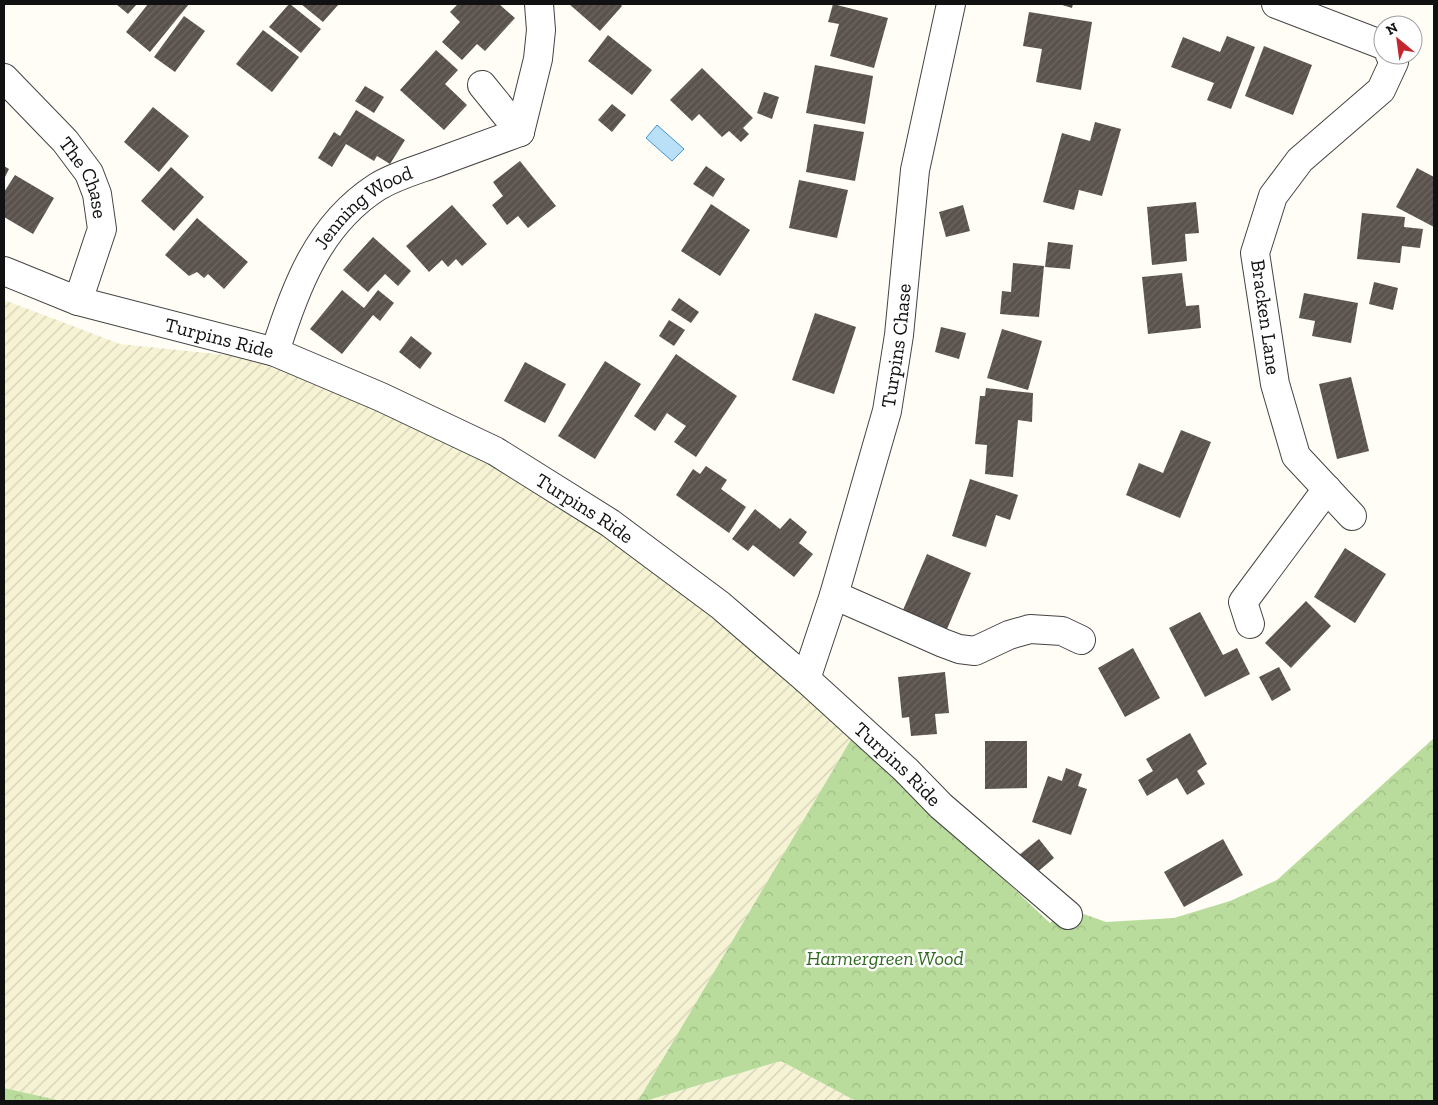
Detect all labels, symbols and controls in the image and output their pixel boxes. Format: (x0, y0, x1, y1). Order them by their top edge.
north arrow (1373, 15, 1423, 65)
text: N (1383, 19, 1401, 39)
street label: The Chase (54, 132, 112, 220)
street label: Jenning Wood (309, 160, 416, 254)
street label: Bracken Lane (1246, 258, 1286, 376)
street label: Turpins Chase (876, 282, 916, 410)
street label: Turpins Ride (162, 312, 277, 363)
street label: Turpins Ride (531, 468, 638, 548)
street label: Turpins Ride (849, 717, 946, 811)
park label: Harmergreen Wood (806, 946, 964, 970)

